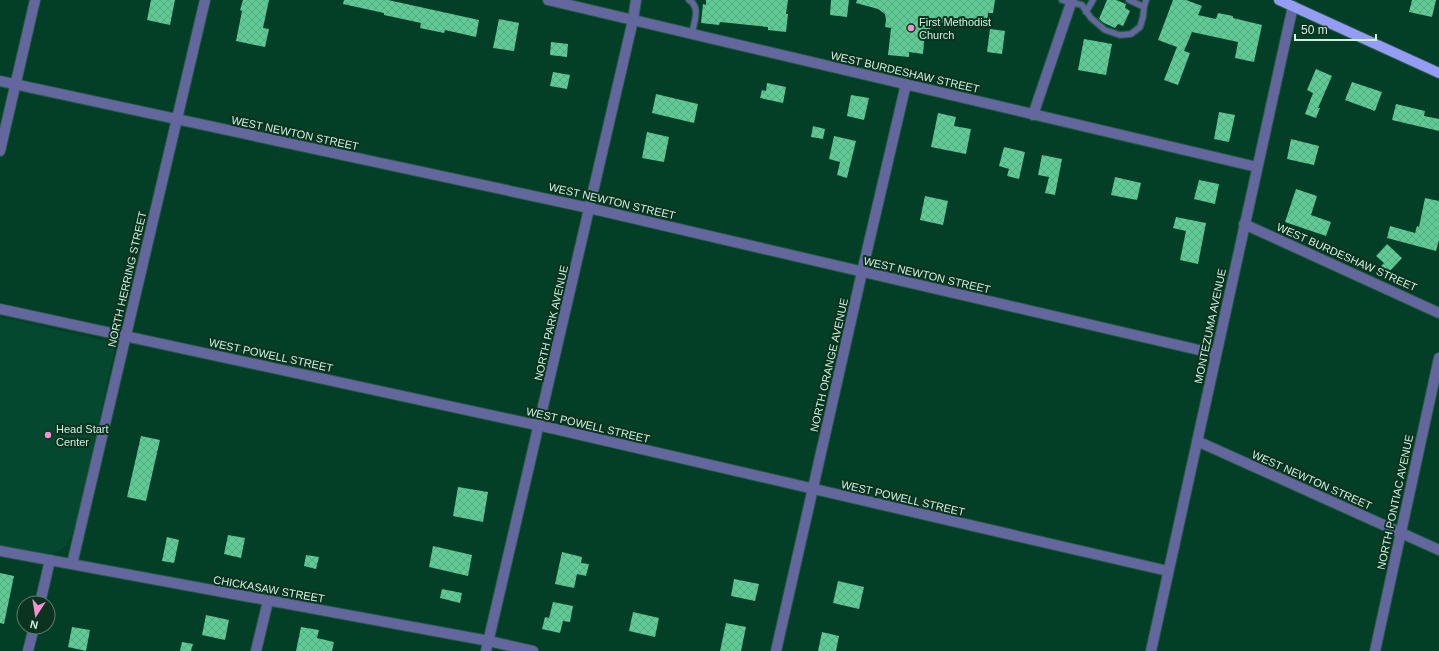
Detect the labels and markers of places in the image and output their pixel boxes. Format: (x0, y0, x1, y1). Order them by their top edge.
place label: First Methodist Church (919, 16, 991, 41)
marker: First Methodist Church (906, 23, 916, 33)
place label: Head Start Center (56, 423, 109, 448)
marker: Head Start Center (43, 430, 53, 440)

